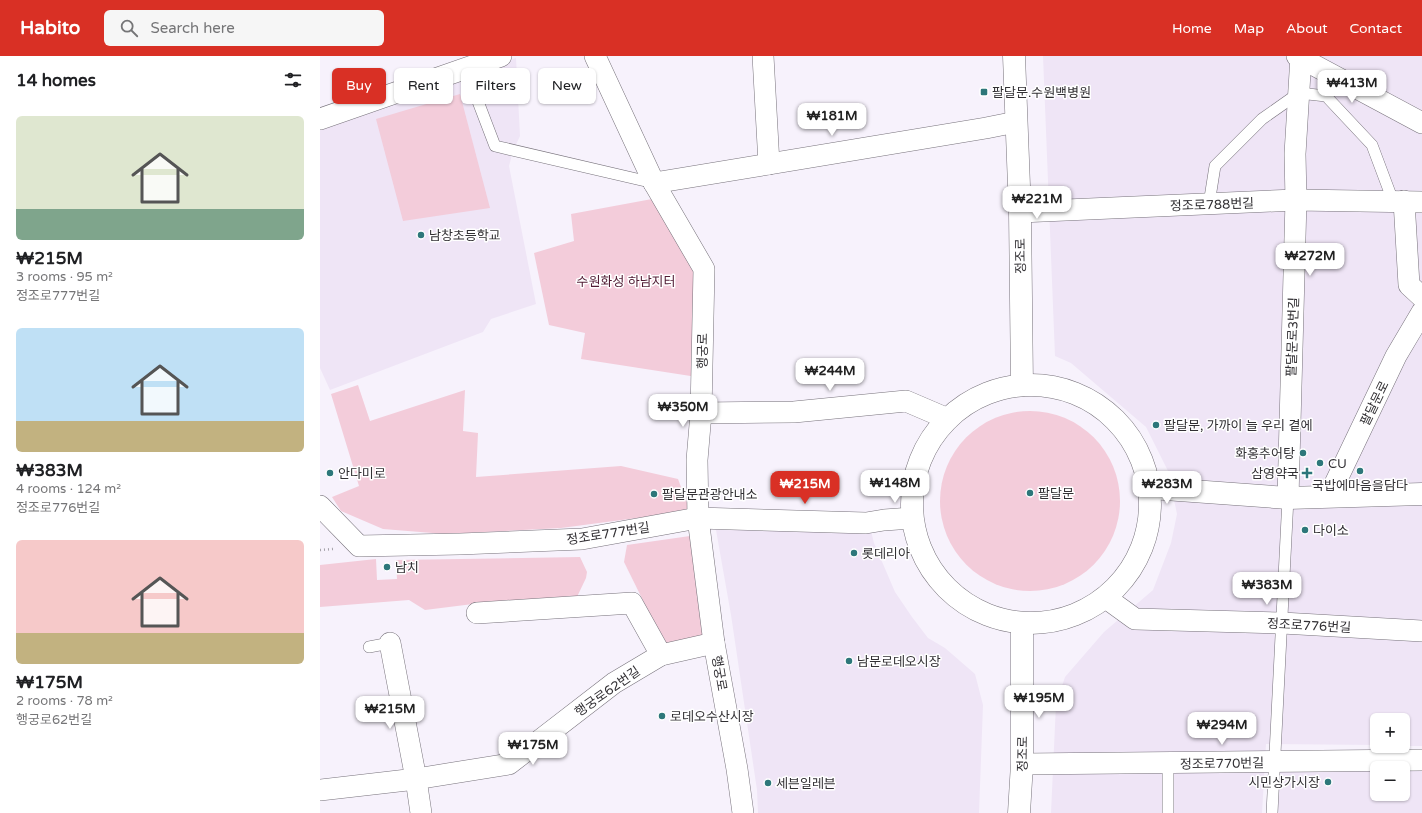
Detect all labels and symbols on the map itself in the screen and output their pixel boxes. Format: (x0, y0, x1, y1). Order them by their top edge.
pin: ₩413M (1324, 70, 1380, 104)
place label: 팔달문.수원백병원 (992, 85, 1091, 101)
marker: 팔달문.수원백병원 (979, 87, 989, 97)
pin: ₩181M (804, 103, 860, 137)
pin: ₩221M (1009, 186, 1065, 220)
street label: 정조로788번길 (1170, 196, 1254, 214)
place label: 남창초등학교 (429, 228, 501, 244)
marker: 남창초등학교 (416, 230, 426, 240)
street label: 정조로 (1013, 238, 1029, 274)
pin: ₩272M (1282, 243, 1338, 277)
park label: 수원화성 하남지터 (576, 274, 676, 290)
street label: 팔달문로3번길 (1284, 297, 1302, 377)
street label: 행궁로 (695, 333, 711, 369)
pin: ₩244M (802, 358, 858, 392)
street label: 팔달문로 (1357, 378, 1393, 428)
pin: ₩350M (655, 394, 711, 428)
place label: 팔달문, 가까이 늘 우리 곁에 (1164, 418, 1312, 434)
marker: 팔달문, 가까이 늘 우리 곁에 (1151, 420, 1161, 430)
place label: 화홍추어탕 (1235, 446, 1295, 462)
marker: 화홍추어탕 (1298, 448, 1308, 458)
place label: CU (1328, 456, 1347, 472)
marker: CU (1315, 458, 1325, 468)
place label: 안다미로 (338, 466, 386, 482)
place label: 삼영약국 (1251, 466, 1299, 482)
marker: 국밥에마음을담다 (1355, 466, 1365, 476)
marker: 안다미로 (325, 468, 335, 478)
marker: 삼영약국 (1302, 468, 1312, 478)
pin: ₩148M (867, 470, 923, 504)
pin: ₩215M (777, 471, 833, 505)
pin: ₩283M (1139, 471, 1195, 505)
place label: 국밥에마음을담다 (1312, 478, 1408, 494)
place label: 팔달문 (1038, 486, 1074, 502)
place label: 팔달문관광안내소 (662, 487, 758, 503)
marker: 팔달문 (1025, 488, 1035, 498)
marker: 팔달문관광안내소 (649, 489, 659, 499)
street label: 정조로777번길 (565, 519, 651, 548)
place label: 다이소 (1313, 523, 1349, 539)
marker: 다이소 (1300, 525, 1310, 535)
place label: 롯데리아 (862, 546, 910, 562)
marker: 롯데리아 (849, 548, 859, 558)
place label: 남치 (395, 560, 419, 576)
marker: 남치 (382, 562, 392, 572)
pin: ₩383M (1239, 572, 1295, 606)
street label: 정조로776번길 (1266, 616, 1351, 636)
street label: 행궁로 (708, 654, 730, 692)
place label: 남문로데오시장 (857, 654, 941, 670)
marker: 남문로데오시장 (844, 656, 854, 666)
street label: 행궁로62번길 (572, 663, 643, 720)
pin: ₩195M (1011, 685, 1067, 719)
pin: ₩215M (362, 696, 418, 730)
place label: 로데오수산시장 (670, 709, 754, 725)
marker: 로데오수산시장 (657, 711, 667, 721)
pin: ₩294M (1194, 712, 1250, 746)
pin: ₩175M (505, 732, 561, 766)
street label: 정조로 (1015, 736, 1031, 772)
street label: 정조로770번길 (1180, 755, 1264, 773)
place label: 시민상가시장 (1248, 775, 1320, 791)
place label: 세븐일레븐 (776, 776, 836, 792)
marker: 시민상가시장 (1323, 777, 1333, 787)
marker: 세븐일레븐 (763, 778, 773, 788)

